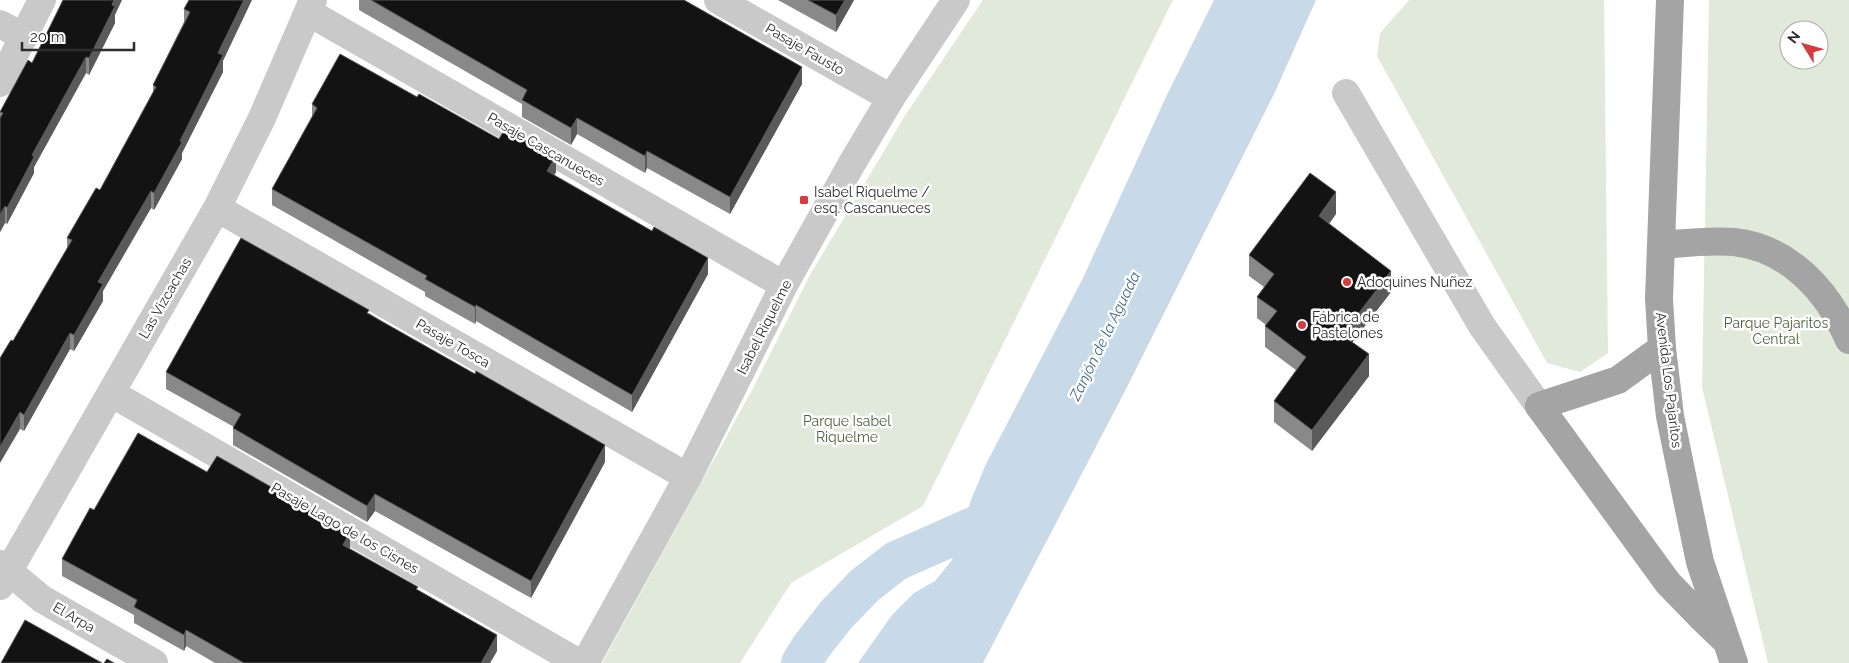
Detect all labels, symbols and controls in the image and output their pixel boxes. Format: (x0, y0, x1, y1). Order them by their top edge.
scale bar (22, 20, 135, 52)
street label: Pasaje Fausto (763, 20, 847, 78)
north arrow (1779, 20, 1829, 70)
text: 20 m (30, 28, 65, 46)
text: N (1784, 28, 1803, 46)
street label: Pasaje Cascanueces (485, 109, 607, 189)
place label: Isabel Riquelme / esq. Cascanueces (814, 184, 931, 216)
marker: Isabel Riquelme / esq. Cascanueces (798, 194, 810, 206)
street label: Las Vizcachas (135, 255, 195, 341)
water label: Zanjón de la Aguada (1066, 269, 1144, 404)
place label: Adoquines Nuñez (1357, 274, 1472, 290)
marker: Adoquines Nuñez (1341, 276, 1353, 288)
street label: Isabel Riquelme (733, 277, 795, 377)
place label: Fábrica de Pastelones (1312, 309, 1383, 341)
street label: Avenida Los Pajaritos (1653, 311, 1685, 449)
street label: Pasaje Tosca (413, 315, 493, 371)
park label: Parque Pajaritos Central (1724, 315, 1828, 347)
marker: Fábrica de Pastelones (1296, 319, 1308, 331)
park label: Parque Isabel Riquelme (803, 413, 891, 445)
street label: Pasaje Lago de los Cisnes (268, 479, 422, 577)
street label: El Arpa (50, 599, 98, 635)

